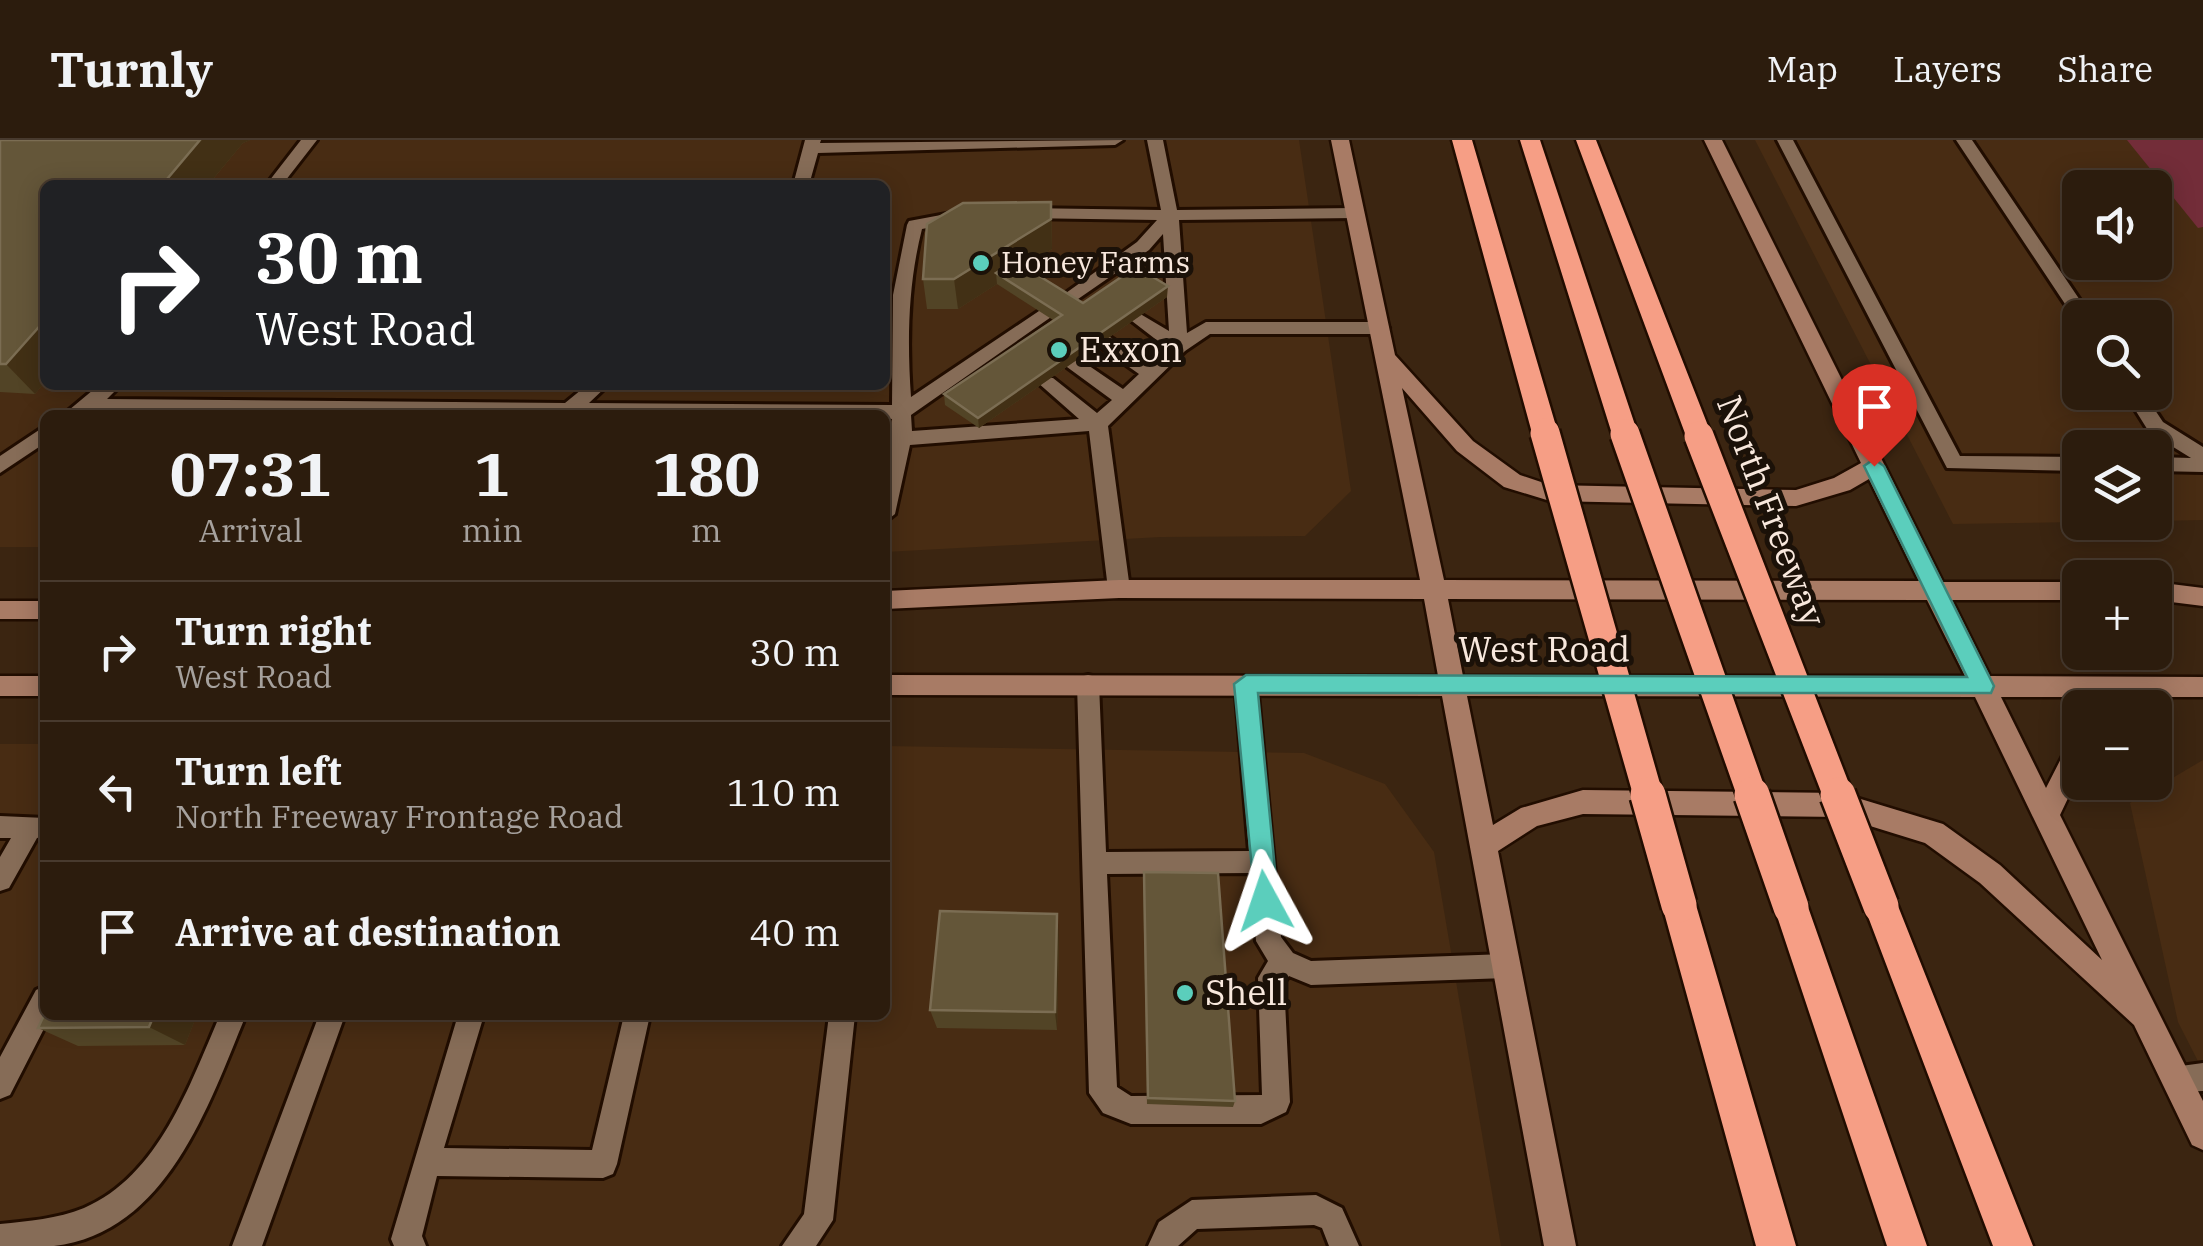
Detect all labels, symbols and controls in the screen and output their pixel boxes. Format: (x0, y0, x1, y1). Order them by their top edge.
text: Turnly (50, 38, 213, 100)
text: Map (1767, 46, 1838, 92)
text: Layers (1893, 46, 2002, 92)
text: Share (2057, 46, 2153, 92)
map controls (2062, 170, 2172, 800)
button: sound (2062, 170, 2172, 280)
text: 30 m (255, 211, 423, 302)
icon: right (90, 220, 220, 350)
place label: Honey Farms (1001, 242, 1190, 281)
marker: Honey Farms (970, 252, 992, 274)
text: West Road (255, 299, 476, 357)
button: search (2062, 300, 2172, 410)
place label: Exxon (1079, 326, 1182, 372)
marker: Exxon (1048, 339, 1070, 361)
pin (1832, 364, 1917, 467)
icon: arrive (1847, 379, 1902, 434)
street label: North Freeway (1707, 389, 1837, 633)
button: layers (2062, 430, 2172, 540)
text: 07:31 (170, 434, 332, 513)
text: 1 (474, 434, 510, 513)
text: 180 (652, 434, 760, 513)
text: Arrival (199, 509, 303, 551)
text: min (462, 509, 523, 551)
text: m (691, 509, 722, 551)
button: + (2062, 560, 2172, 670)
text: Turn right (175, 606, 371, 655)
icon: right (90, 624, 145, 679)
street label: West Road (1458, 626, 1630, 672)
text: 30 m (749, 627, 840, 676)
text: West Road (175, 655, 332, 697)
button: − (2062, 690, 2172, 800)
text: Turn left (175, 746, 342, 795)
icon: left (90, 764, 145, 819)
text: 110 m (727, 767, 840, 816)
text: North Freeway Frontage Road (175, 795, 624, 837)
position arrow (1213, 849, 1317, 953)
icon: arrive (90, 904, 145, 959)
text: Arrive at destination (175, 907, 561, 956)
text: 40 m (749, 907, 840, 956)
place label: Shell (1205, 969, 1287, 1015)
marker: Shell (1174, 982, 1196, 1004)

